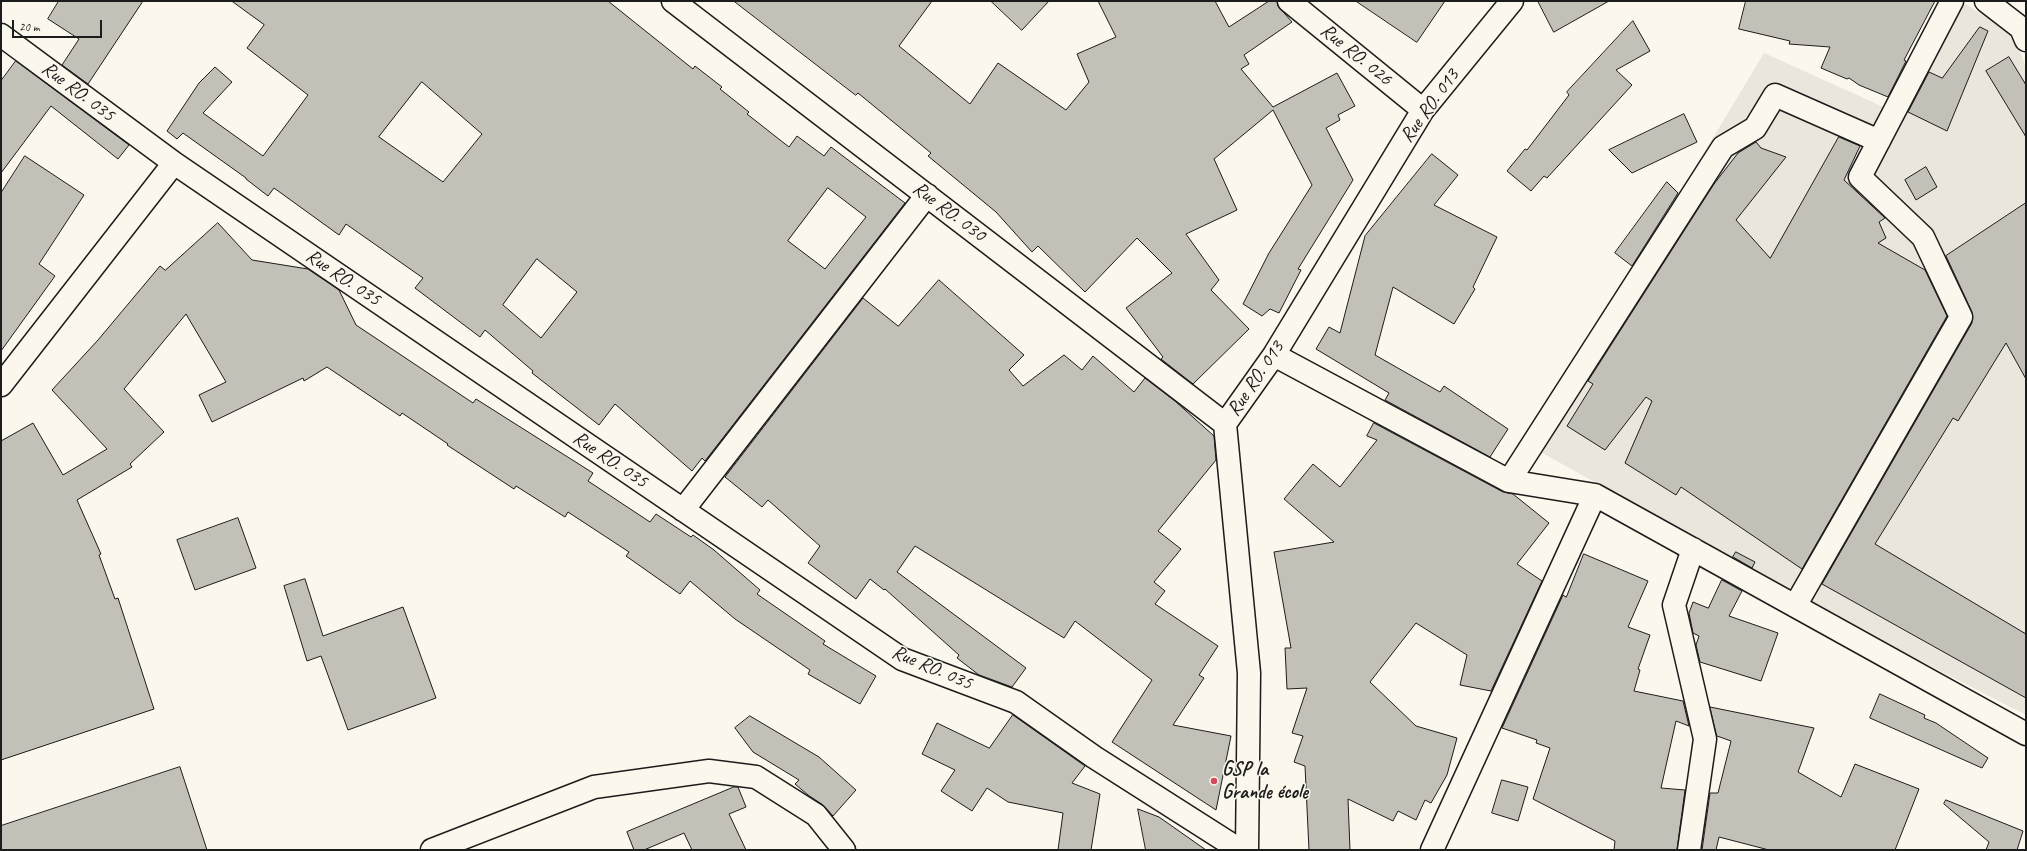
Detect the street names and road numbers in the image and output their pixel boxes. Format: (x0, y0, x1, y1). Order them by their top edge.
street label: Rue RO. 026 (1315, 19, 1397, 91)
street label: Rue RO. 035 (37, 57, 119, 127)
street label: Rue RO. 013 (1395, 65, 1465, 147)
street label: Rue RO. 030 (908, 177, 990, 247)
street label: Rue RO. 035 (301, 244, 385, 312)
street label: Rue RO. 013 (1222, 337, 1290, 421)
street label: Rue RO. 035 (568, 426, 652, 494)
street label: Rue RO. 035 (888, 640, 976, 696)

